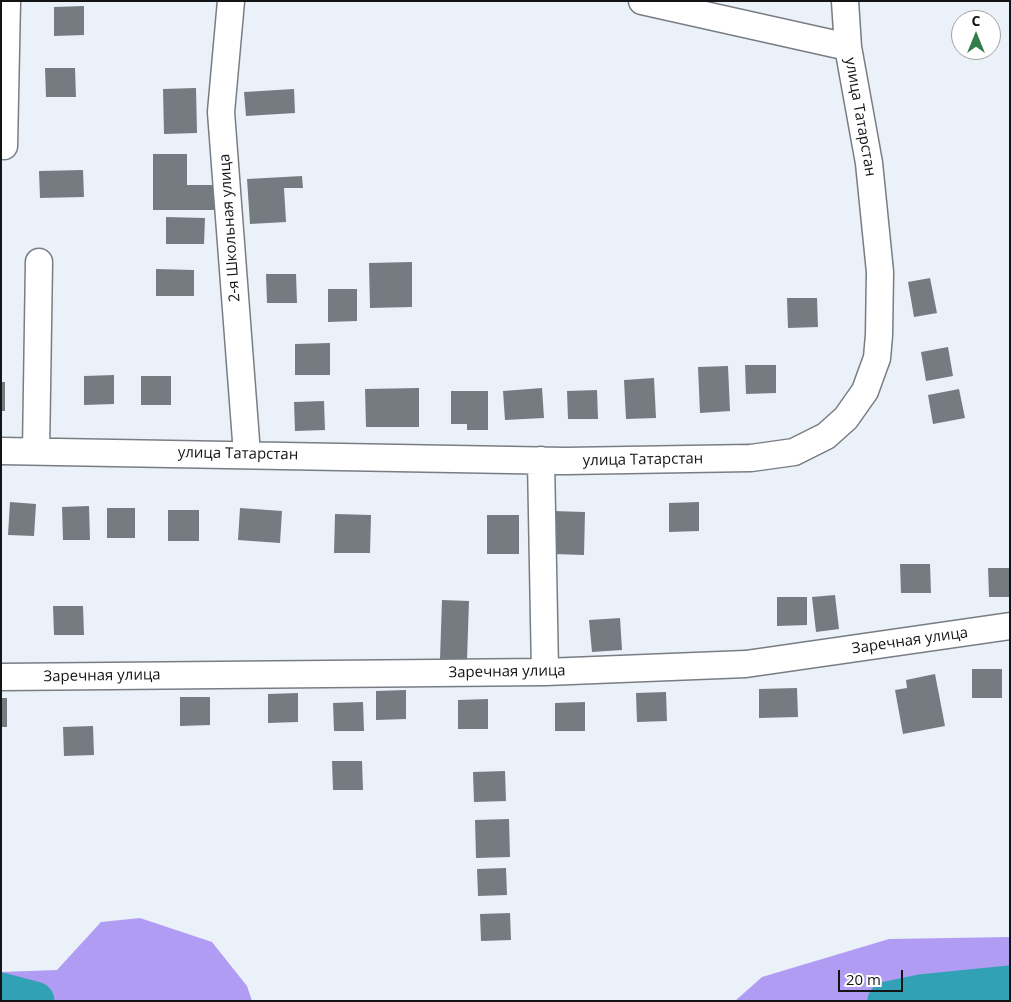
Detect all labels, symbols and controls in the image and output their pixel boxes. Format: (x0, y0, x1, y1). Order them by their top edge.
north arrow (951, 10, 1001, 60)
text: С (972, 11, 980, 30)
street label: улица Татарстан (841, 56, 879, 178)
street label: 2-я Школьная улица (216, 153, 244, 303)
street label: улица Татарстан (178, 444, 298, 464)
street label: улица Татарстан (583, 450, 703, 470)
street label: Заречная улица (851, 624, 969, 658)
street label: Заречная улица (448, 662, 566, 682)
street label: Заречная улица (43, 666, 161, 686)
scale bar (841, 960, 906, 992)
text: 20 m (846, 969, 881, 989)

